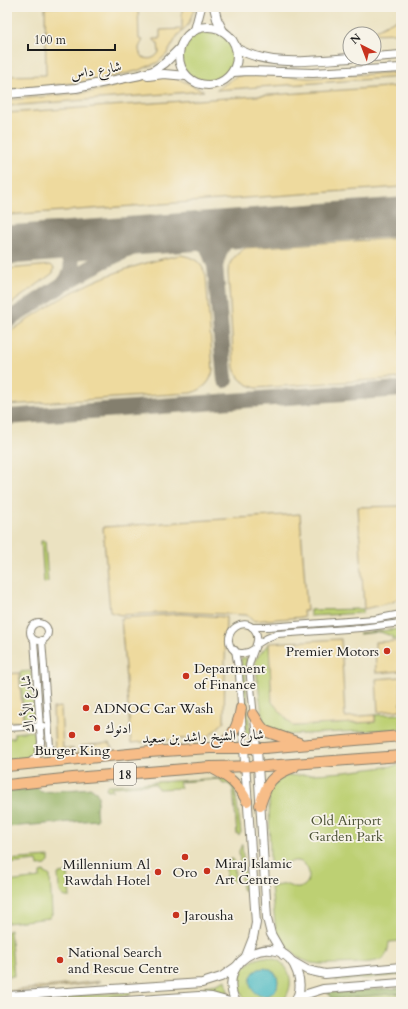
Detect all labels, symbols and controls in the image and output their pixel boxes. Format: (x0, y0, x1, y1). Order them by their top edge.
scale bar (28, 26, 115, 52)
north arrow (342, 26, 382, 66)
text: N (347, 30, 365, 48)
text: 100 m (34, 32, 67, 48)
street label: شارع داس (69, 57, 123, 86)
place label: Premier Motors (286, 642, 379, 661)
marker: Premier Motors (382, 646, 392, 656)
place label: Department of Finance (194, 659, 266, 694)
marker: Department of Finance (181, 671, 191, 681)
street label: شارع الأراك (15, 674, 41, 734)
place label: ADNOC Car Wash (94, 699, 214, 718)
marker: ADNOC Car Wash (81, 703, 91, 713)
place label: ادنوك (105, 719, 131, 738)
marker: ادنوك (92, 723, 102, 733)
street label: شارع الشيخ راشد بن سعيد (142, 725, 264, 751)
marker: Burger King (67, 730, 77, 740)
place label: Burger King (34, 741, 110, 760)
road number: 18 (114, 763, 136, 785)
park label: Old Airport Garden Park (309, 811, 384, 846)
marker: Oro (180, 852, 190, 862)
place label: Miraj Islamic Art Centre (215, 854, 292, 889)
place label: Millennium Al Rawdah Hotel (63, 855, 150, 890)
place label: Oro (173, 863, 198, 882)
marker: Miraj Islamic Art Centre (202, 866, 212, 876)
marker: Millennium Al Rawdah Hotel (153, 867, 163, 877)
place label: Jarousha (182, 906, 234, 925)
marker: Jarousha (171, 910, 181, 920)
place label: National Search and Rescue Centre (68, 943, 179, 978)
marker: National Search and Rescue Centre (55, 955, 65, 965)

